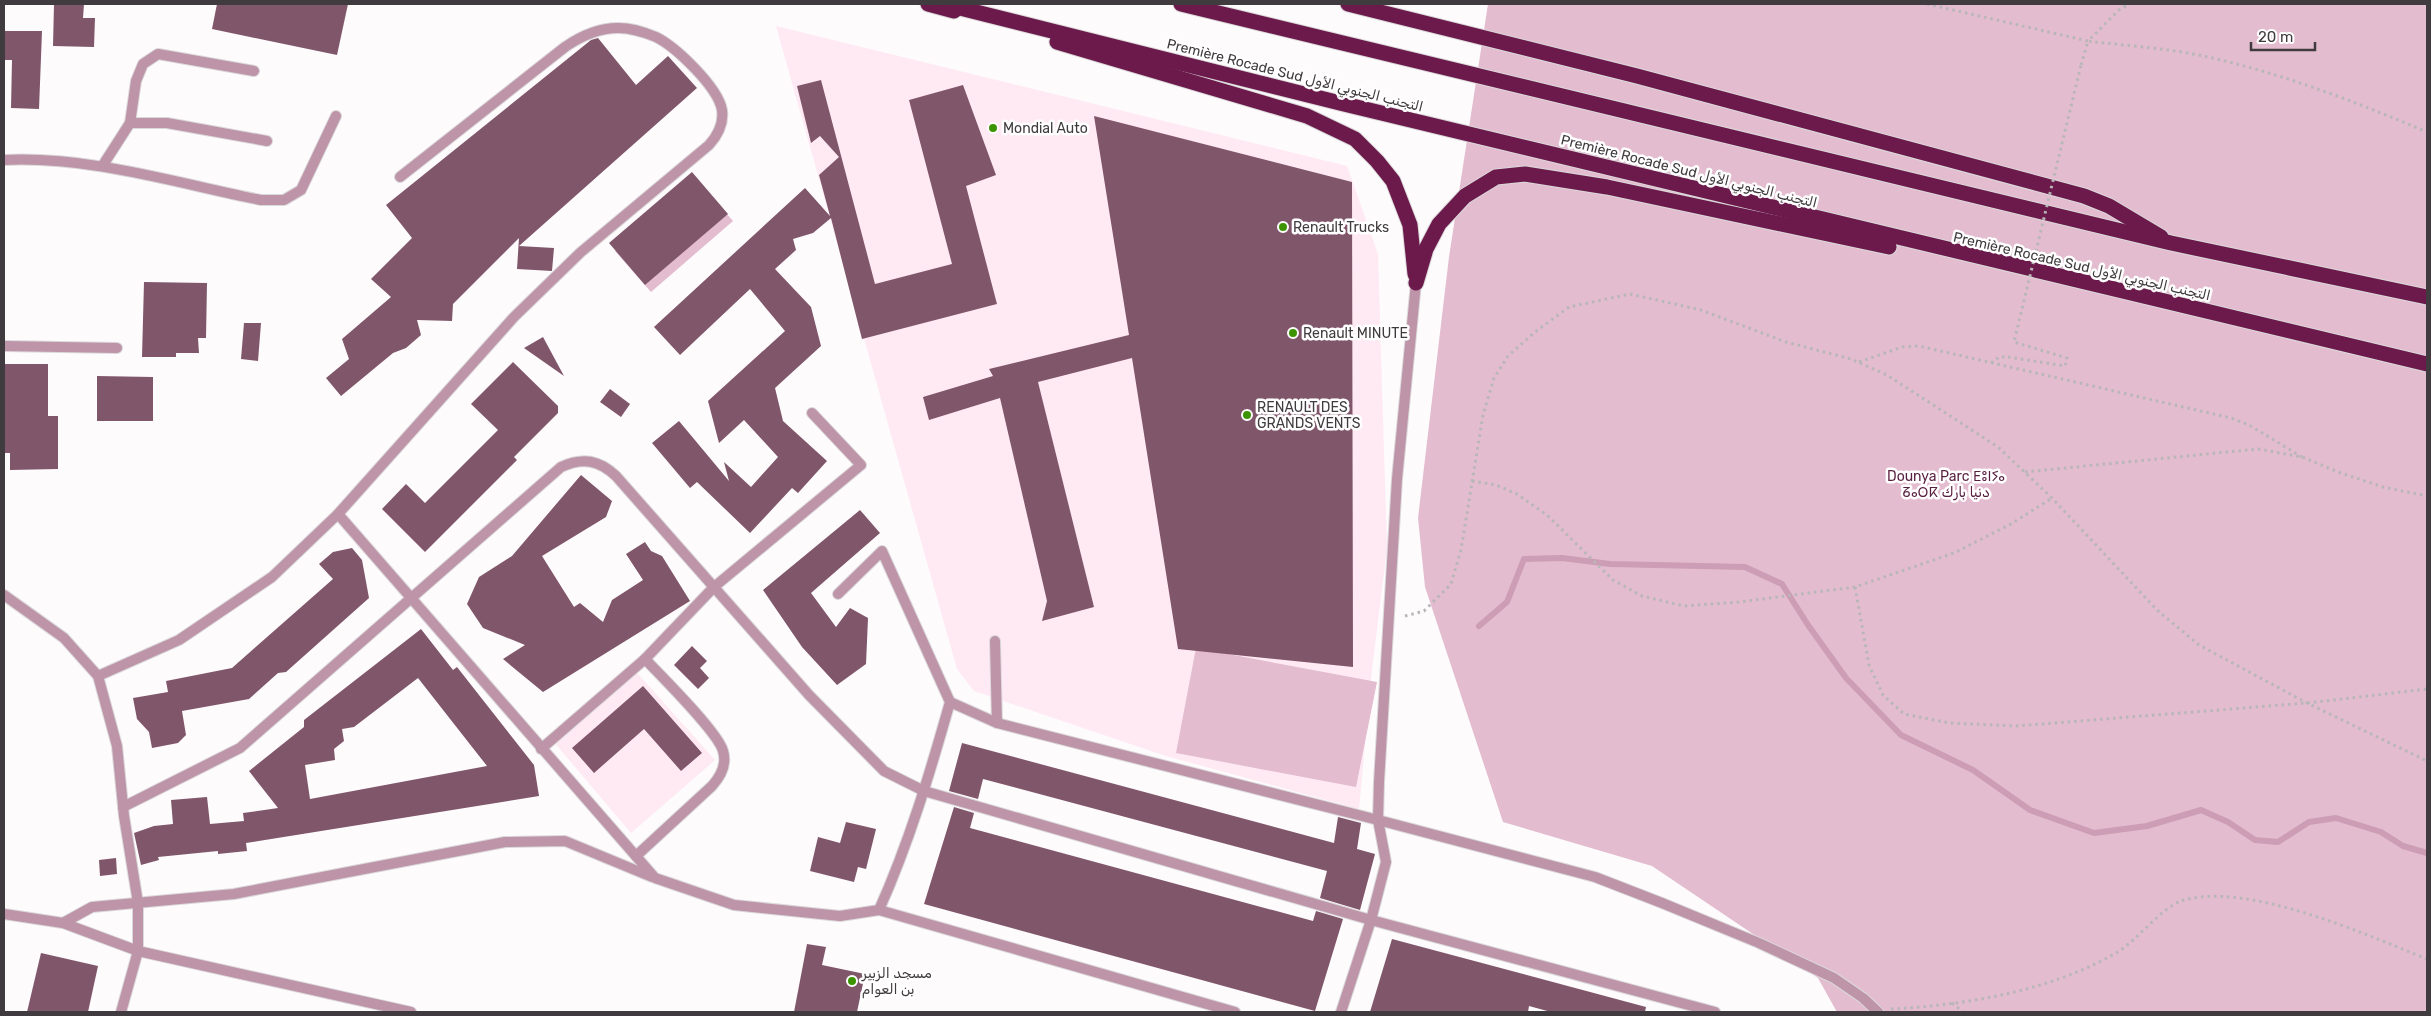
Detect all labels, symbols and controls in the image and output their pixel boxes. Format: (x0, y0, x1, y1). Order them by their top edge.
scale bar (2251, 20, 2315, 52)
text: 20 m (2258, 28, 2293, 46)
street label: Première Rocade Sud التجنب الجنوبي الأول (1164, 35, 1425, 118)
place label: Mondial Auto (1003, 120, 1088, 137)
marker: Mondial Auto (987, 122, 999, 134)
street label: Première Rocade Sud التجنب الجنوبي الأول (1558, 131, 1819, 214)
place label: Renault Trucks (1293, 219, 1389, 236)
marker: Renault Trucks (1277, 221, 1289, 233)
street label: Première Rocade Sud التجنب الجنوبي الأول (1951, 229, 2212, 306)
place label: Renault MINUTE (1303, 325, 1408, 342)
marker: Renault MINUTE (1287, 327, 1299, 339)
place label: RENAULT DES GRANDS VENTS (1257, 399, 1361, 432)
marker: RENAULT DES GRANDS VENTS (1241, 409, 1253, 421)
park label: Dounya Parc ⴹⵓⵏⵢⴰ ⵒⴰⵔⴽ دنيا بارك (1887, 468, 2005, 501)
place label: مسجد الزبير بن العوام (861, 965, 932, 999)
marker: مسجد الزبير بن العوام (846, 975, 858, 987)

